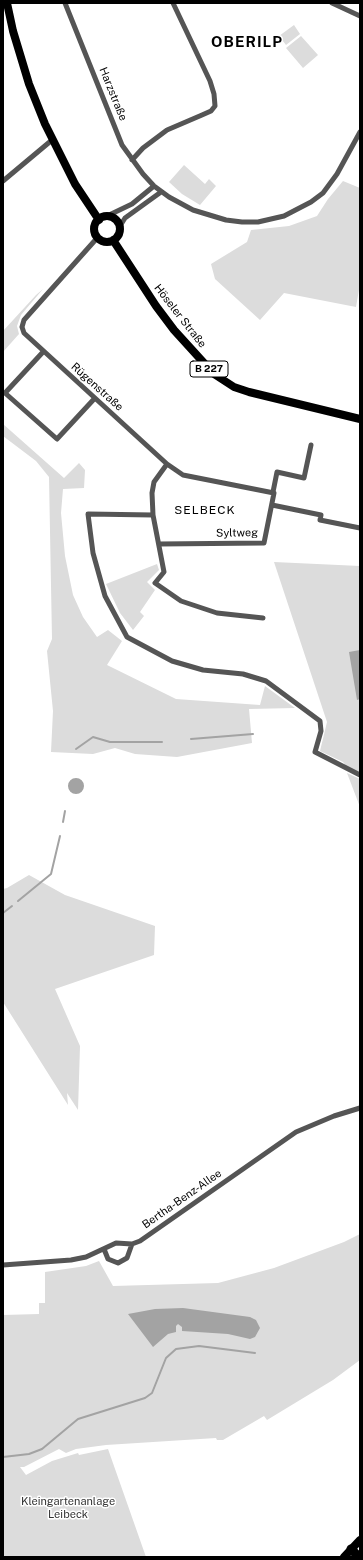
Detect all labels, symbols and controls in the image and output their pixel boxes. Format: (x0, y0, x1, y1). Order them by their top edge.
district label: OBERILP (211, 33, 283, 51)
street label: Harzstraße (96, 65, 130, 123)
street label: Höseler Straße (151, 282, 209, 350)
street label: Rügenstraße (68, 360, 126, 414)
road number: B 227 (190, 361, 228, 377)
district label: SELBECK (174, 503, 236, 517)
street label: Syltweg (216, 526, 258, 540)
street label: Bertha-Benz-Allee (140, 1167, 224, 1231)
park label: Kleingartenanlage Leibeck (21, 1495, 115, 1521)

